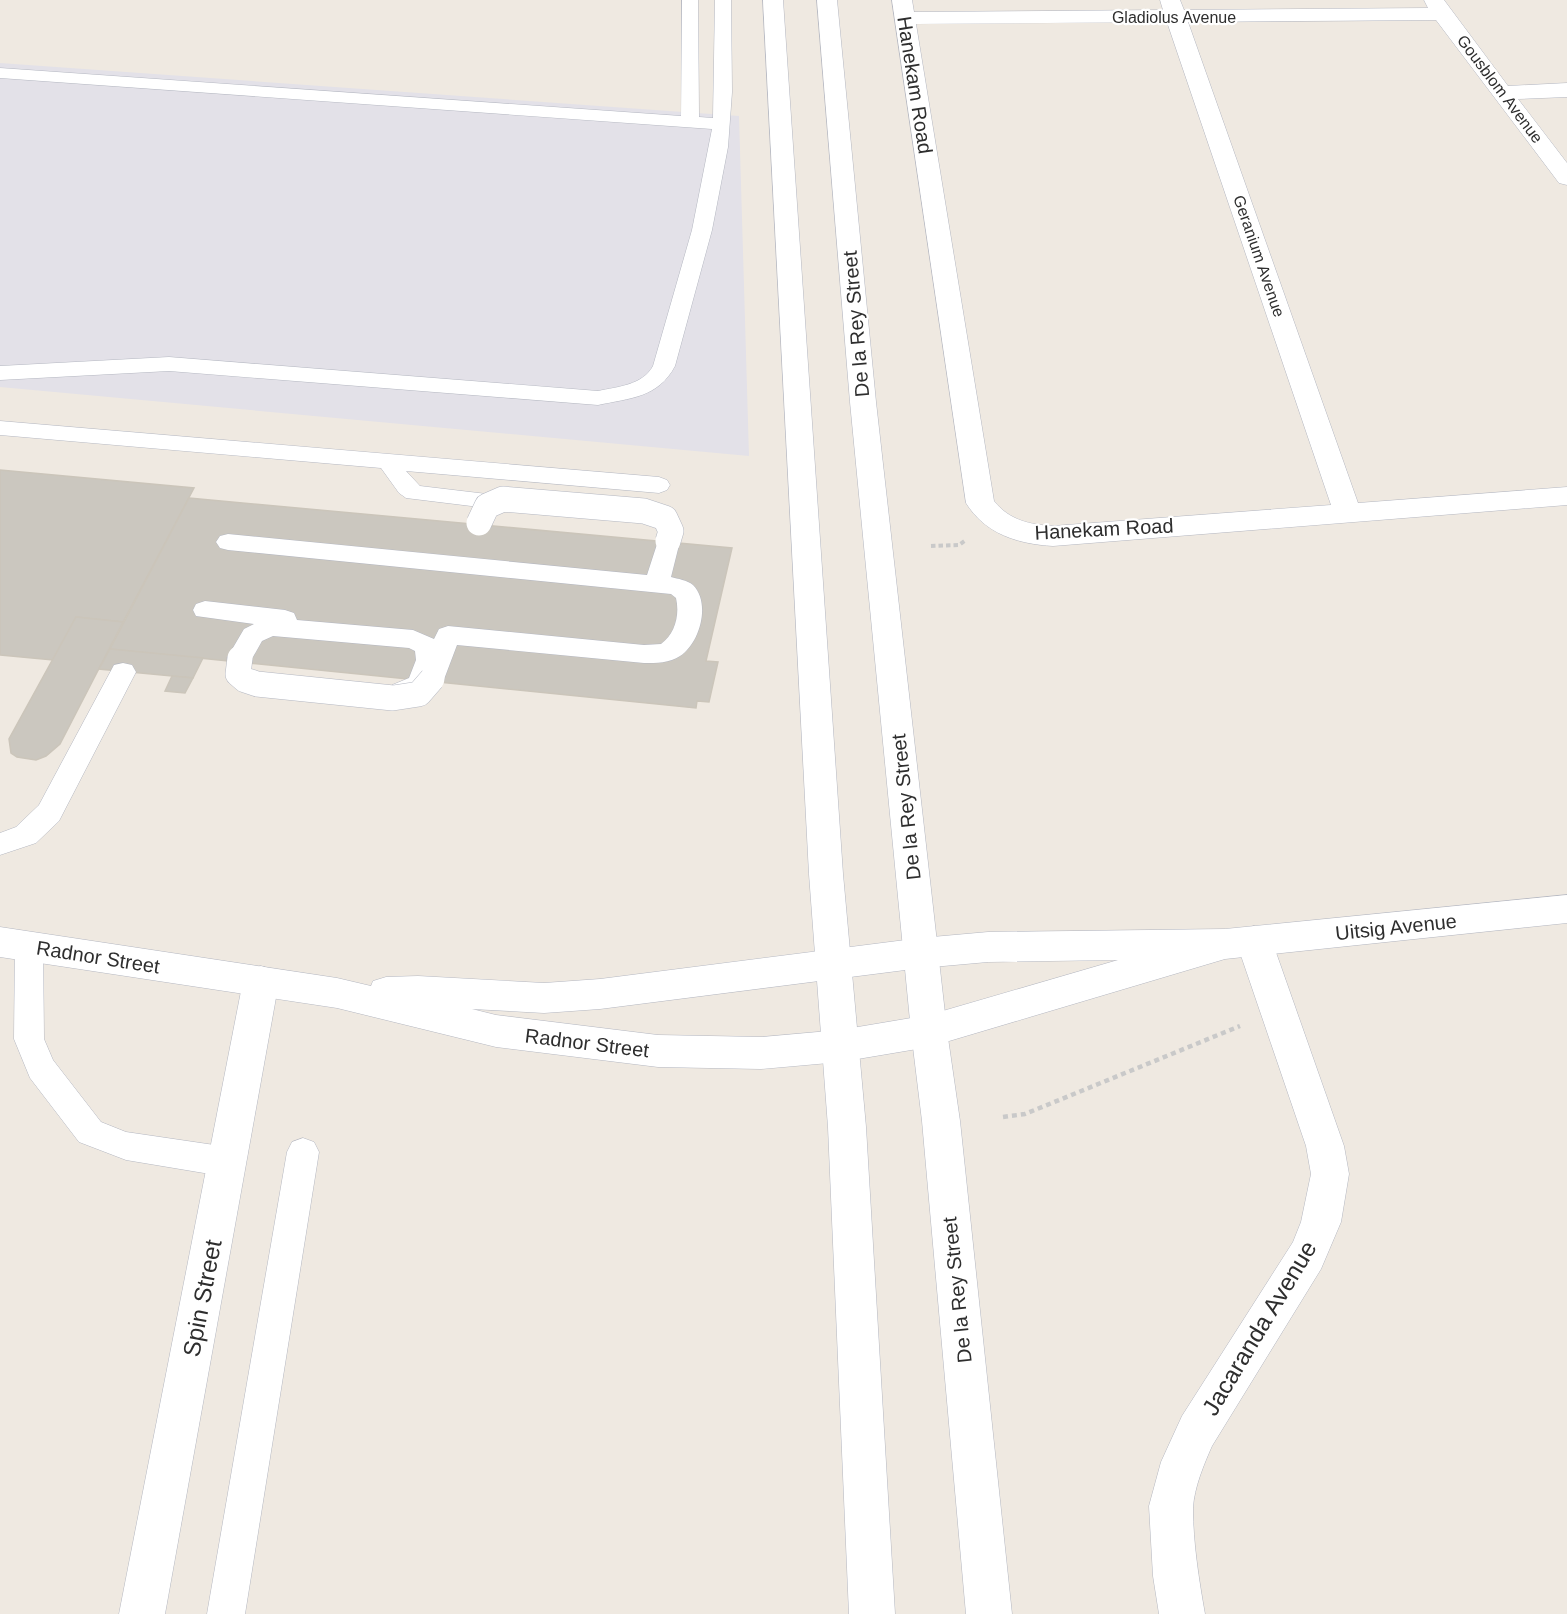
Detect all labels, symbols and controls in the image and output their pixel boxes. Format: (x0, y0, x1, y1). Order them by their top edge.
street label: Gladiolus Avenue (1112, 9, 1236, 26)
street label: Hanekam Road (893, 15, 937, 155)
street label: Gousblom Avenue (1454, 32, 1546, 146)
street label: Geranium Avenue (1230, 193, 1288, 319)
street label: De la Rey Street (839, 250, 873, 398)
street label: Hanekam Road (1034, 514, 1174, 544)
street label: De la Rey Street (887, 732, 925, 881)
street label: Uitsig Avenue (1334, 910, 1458, 944)
street label: Radnor Street (35, 936, 162, 978)
street label: Radnor Street (524, 1024, 651, 1062)
street label: De la Rey Street (938, 1215, 976, 1364)
street label: Jacaranda Avenue (1196, 1236, 1322, 1420)
street label: Spin Street (177, 1237, 227, 1359)

